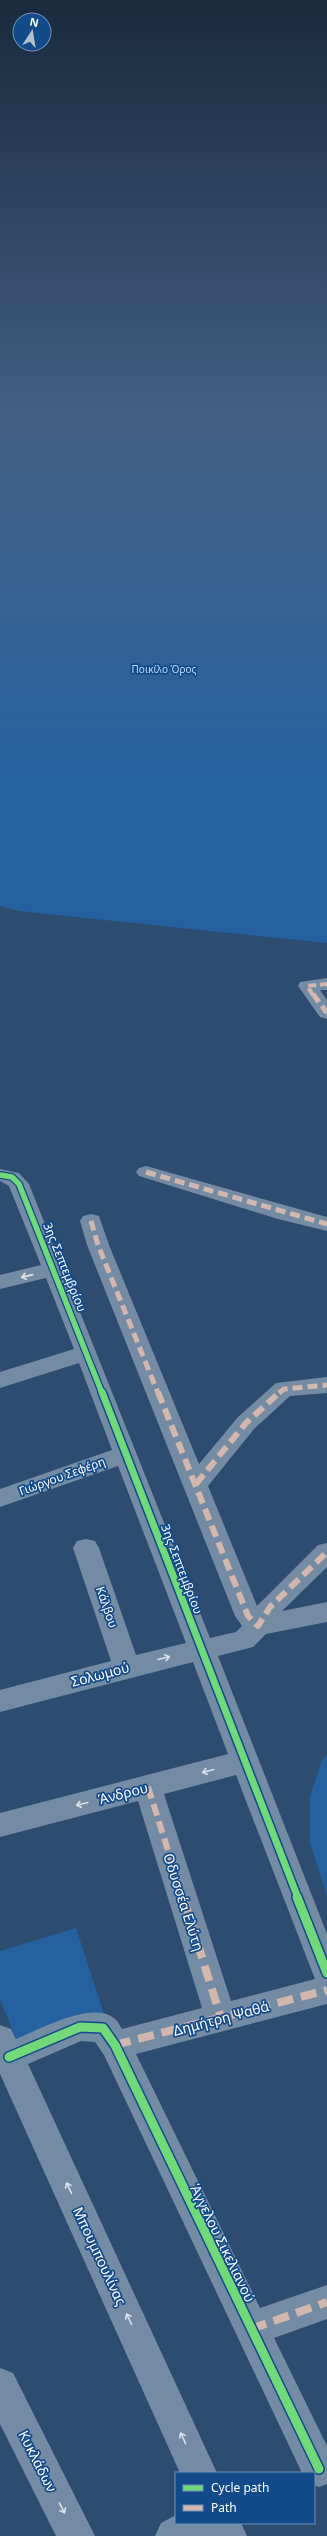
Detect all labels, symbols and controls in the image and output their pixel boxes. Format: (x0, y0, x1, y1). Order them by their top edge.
north arrow (12, 12, 52, 52)
text: N (28, 13, 40, 30)
park label: Ποικίλο Όρος (132, 662, 197, 676)
street label: 3ης Σεπτεμβρίου (39, 1220, 91, 1314)
one-way arrow (21, 1273, 34, 1280)
street label: Γιώργου Σεφέρη (17, 1453, 107, 1499)
street label: 3ης Σεπτεμβρίου (157, 1522, 207, 1616)
street label: Κάλβου (92, 1584, 122, 1630)
one-way arrow (157, 1654, 170, 1661)
street label: Σολωμού (69, 1657, 131, 1691)
one-way arrow (202, 1768, 215, 1775)
street label: Άνδρου (96, 1778, 150, 1808)
one-way arrow (76, 1800, 89, 1808)
street label: Οδυσσέα Ελύτη (159, 1851, 209, 1953)
street label: Δημήτρη Ψαθά (171, 1996, 271, 2040)
street label: Άγγελου Σικελιανού (186, 2181, 260, 2305)
one-way arrow (65, 2183, 73, 2195)
street label: Μπουμπουλίνας (69, 2204, 131, 2309)
one-way arrow (125, 2314, 132, 2326)
street label: Κυκλάδων (14, 2427, 62, 2495)
one-way arrow (179, 2432, 186, 2444)
legend (175, 2472, 315, 2524)
text: Cycle path (211, 2479, 269, 2496)
text: Path (211, 2499, 237, 2516)
one-way arrow (59, 2502, 66, 2514)

